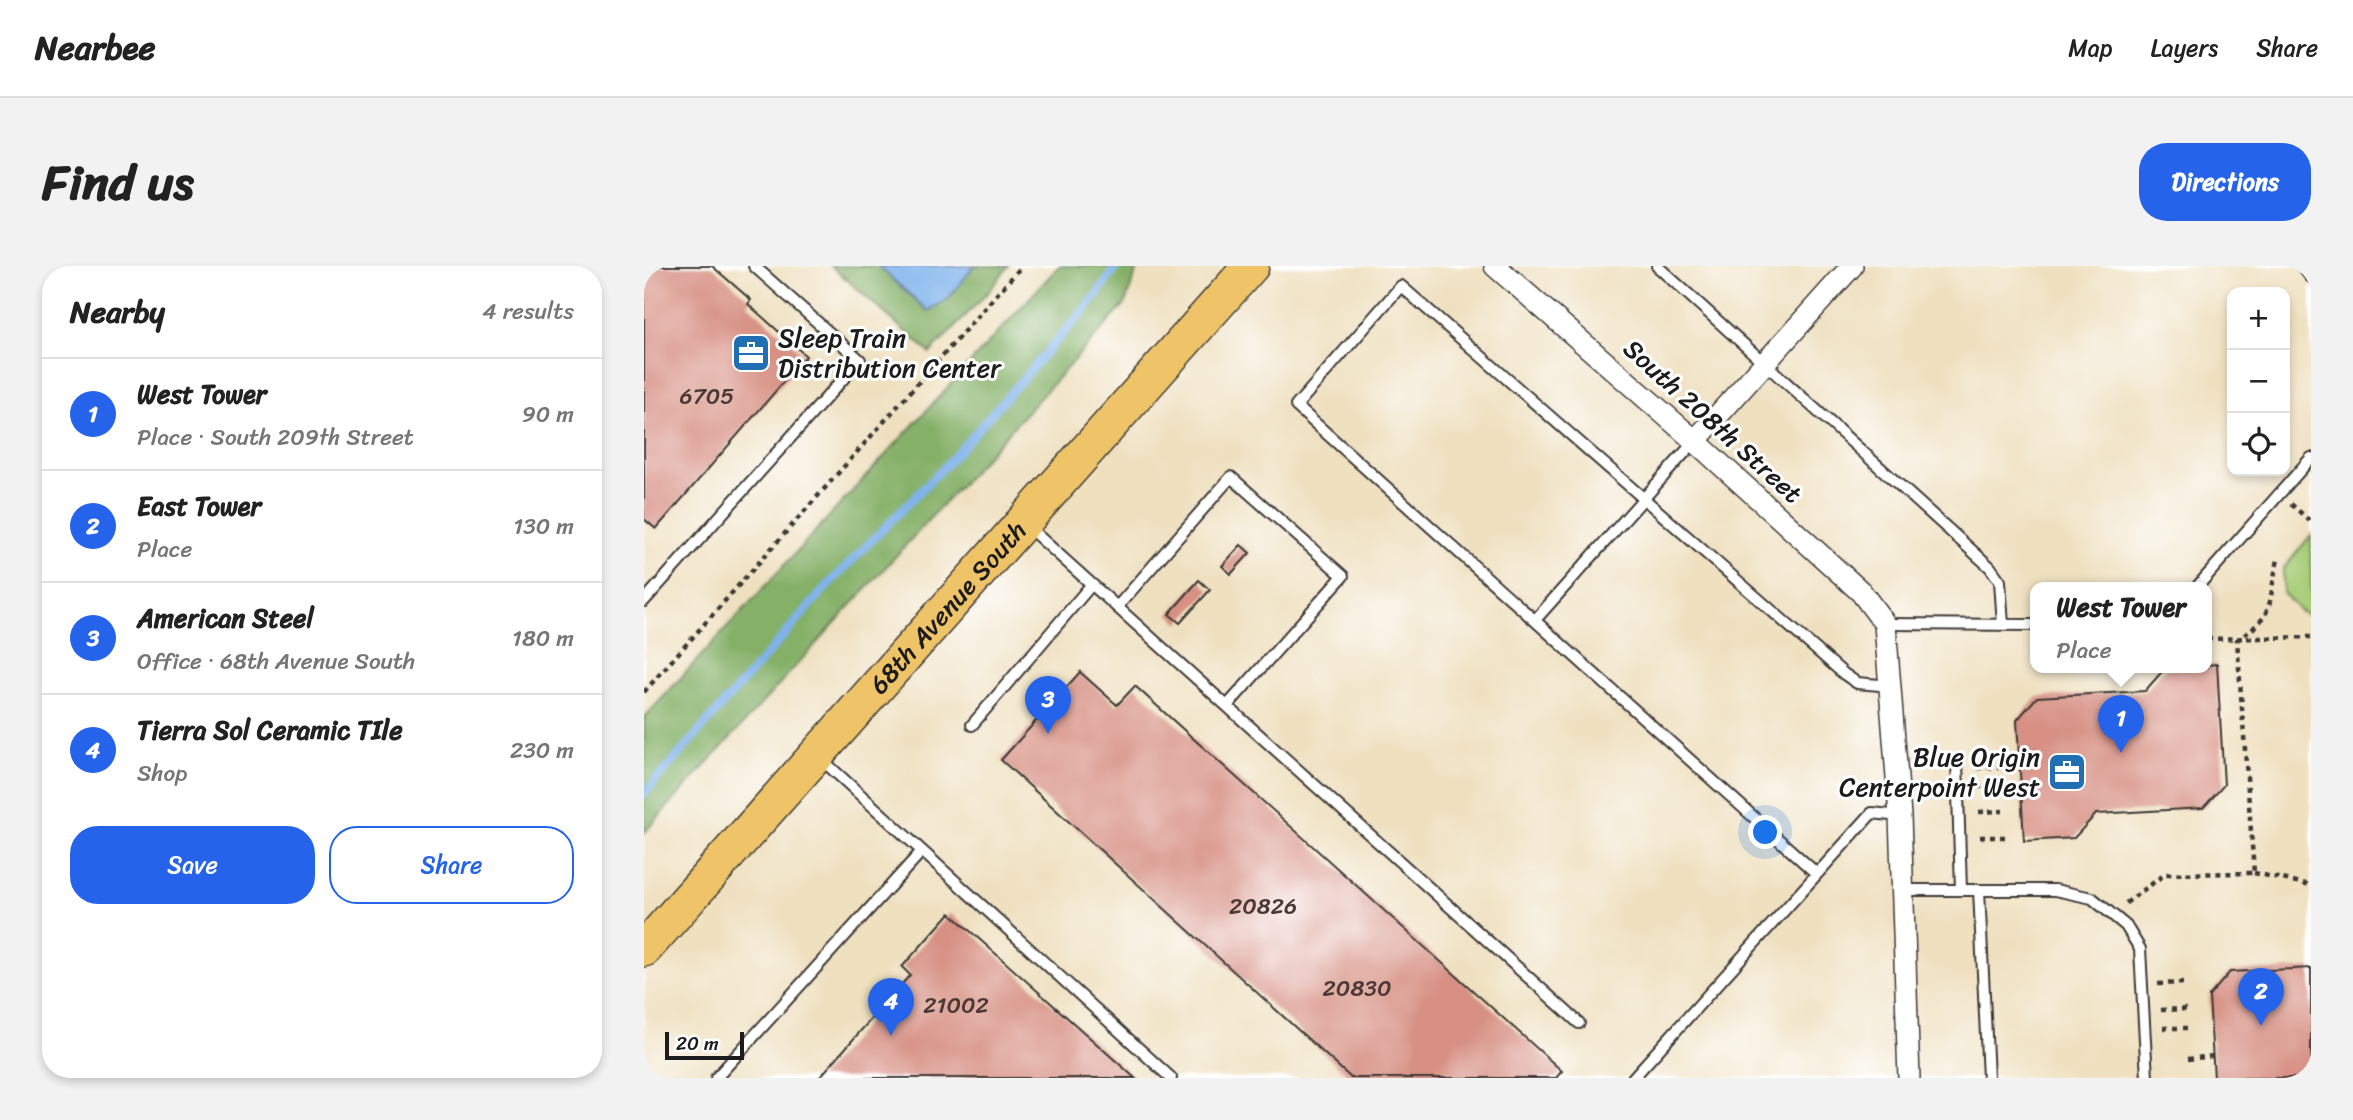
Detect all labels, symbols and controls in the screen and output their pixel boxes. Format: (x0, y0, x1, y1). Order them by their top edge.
text: Nearbee (35, 19, 155, 77)
text: Map (2068, 27, 2113, 69)
text: Layers (2151, 27, 2218, 69)
text: Share (2256, 27, 2318, 69)
text: Find us (42, 139, 194, 226)
button: Directions (2139, 143, 2311, 221)
text: Nearby (70, 285, 165, 339)
map controls (2227, 287, 2290, 476)
button: + (2227, 287, 2290, 350)
text: 4 results (482, 291, 574, 332)
place label: Sleep Train Distribution Center (778, 315, 1002, 391)
street label: South 208th Street (1612, 327, 1814, 515)
office icon: Sleep Train Distribution Center (730, 332, 772, 374)
button: − (2227, 350, 2290, 413)
text: West Tower (137, 371, 266, 417)
house number: 6705 (680, 376, 734, 417)
text: 1 (88, 394, 98, 435)
text: 90 m (522, 394, 574, 435)
button: locate (2227, 413, 2290, 476)
text: Place · South 209th Street (137, 417, 414, 458)
text: East Tower (137, 483, 261, 529)
text: 2 (86, 506, 100, 547)
text: 130 m (513, 506, 574, 547)
street label: 68th Avenue South (857, 510, 1038, 705)
text: Place (137, 529, 192, 570)
popup (2030, 582, 2212, 673)
text: West Tower (2056, 584, 2186, 630)
text: American Steel (137, 595, 314, 641)
text: 3 (87, 618, 99, 659)
text: 180 m (512, 618, 574, 659)
text: Place (2056, 630, 2112, 671)
text: Office · 68th Avenue South (137, 641, 415, 682)
pin: 3 (1025, 676, 1071, 734)
pin: 1 (2098, 695, 2144, 753)
text: Tierra Sol Ceramic TIle (137, 707, 403, 753)
text: 4 (86, 730, 100, 771)
text: 230 m (510, 730, 574, 771)
place label: Blue Origin Centerpoint West (1839, 734, 2040, 810)
office icon: Blue Origin Centerpoint West (2046, 751, 2088, 793)
text: Shop (137, 753, 187, 794)
your location (1748, 815, 1782, 849)
button: Save (70, 826, 315, 904)
button: Share (329, 826, 574, 904)
house number: 20826 (1229, 886, 1297, 927)
house number: 20830 (1323, 968, 1391, 1009)
pin: 2 (2238, 968, 2284, 1026)
pin: 4 (868, 978, 914, 1036)
house number: 21002 (923, 985, 989, 1026)
text: 20 m (676, 1027, 719, 1060)
scale bar (665, 1029, 744, 1061)

